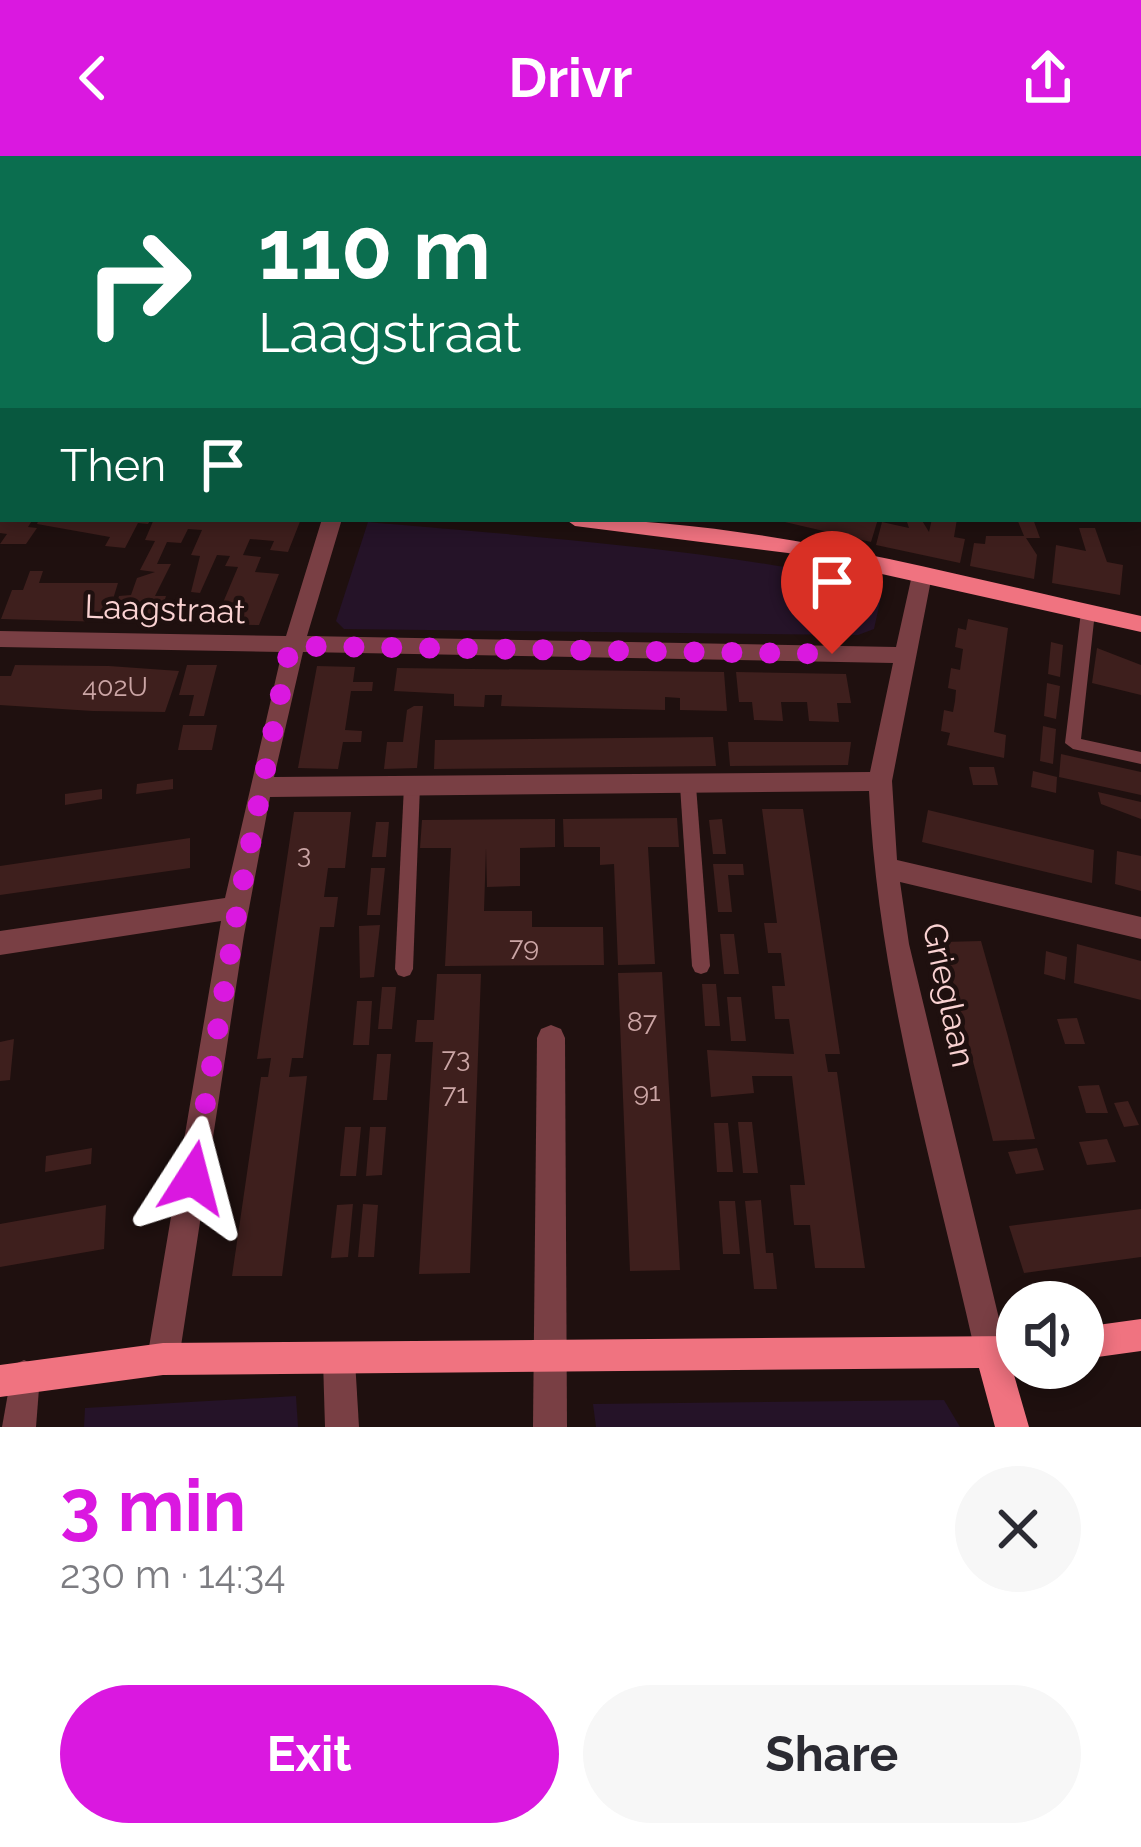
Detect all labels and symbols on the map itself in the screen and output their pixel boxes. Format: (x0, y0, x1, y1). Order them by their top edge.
pin (781, 531, 883, 654)
street label: Laagstraat (84, 587, 246, 631)
house number: 402U (82, 671, 148, 702)
house number: 3 (297, 838, 311, 869)
street label: Grieglaan (915, 919, 983, 1071)
house number: 79 (509, 931, 539, 962)
house number: 87 (627, 1006, 658, 1037)
house number: 73 (442, 1042, 470, 1073)
house number: 91 (633, 1076, 661, 1107)
house number: 71 (442, 1078, 468, 1109)
position arrow (130, 1115, 256, 1241)

